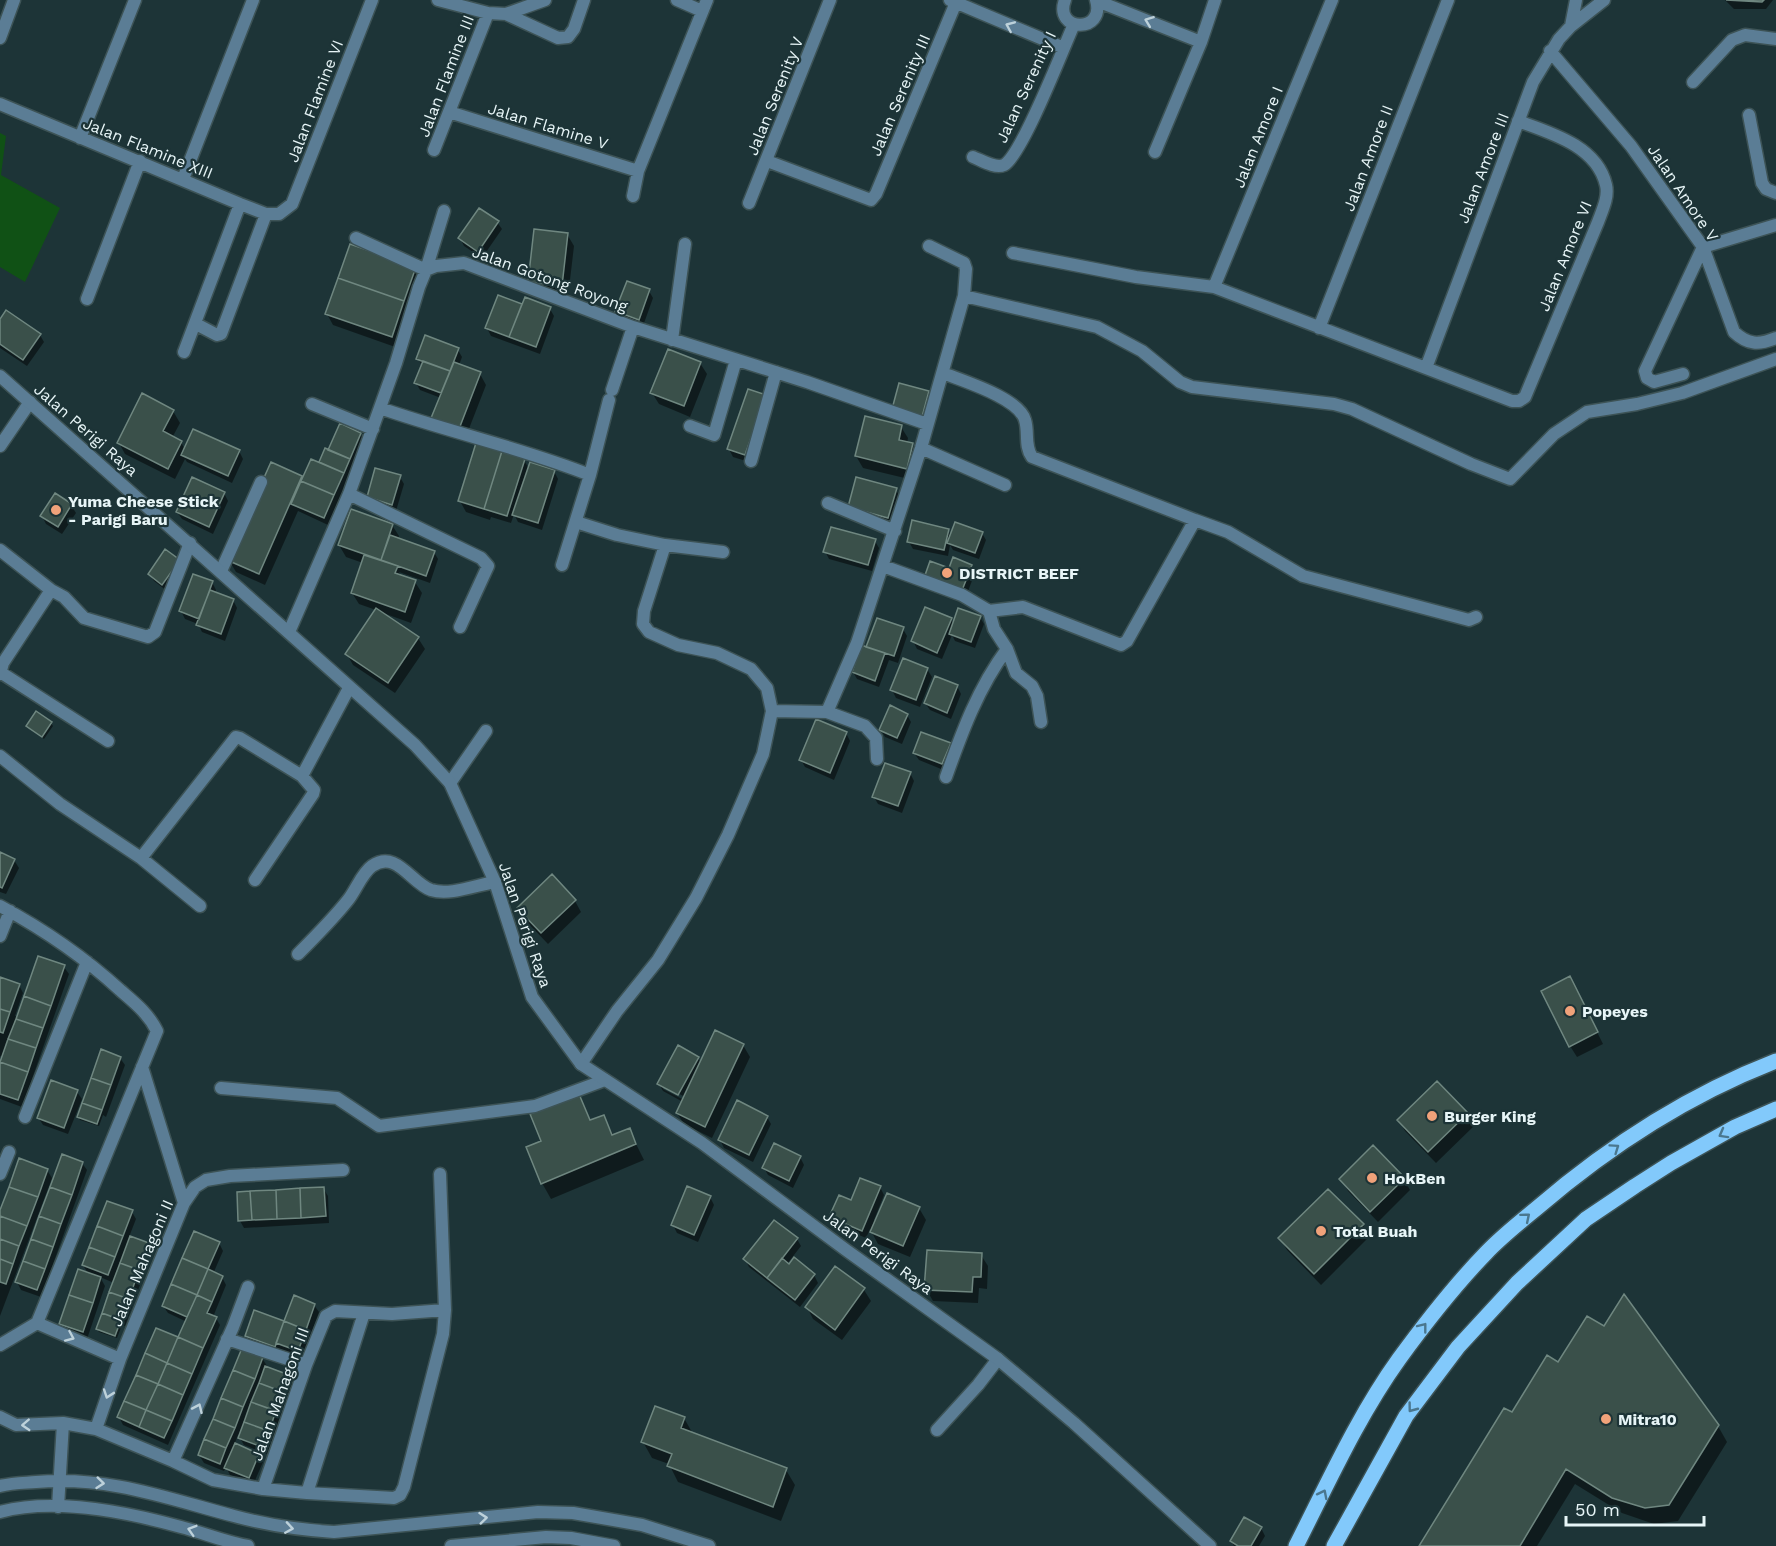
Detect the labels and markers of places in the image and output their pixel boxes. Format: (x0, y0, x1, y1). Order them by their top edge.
place label: Yuma Cheese Stick - Parigi Baru (68, 492, 219, 529)
marker: Yuma Cheese Stick - Parigi Baru (49, 503, 63, 517)
place label: DISTRICT BEEF (959, 564, 1079, 583)
marker: DISTRICT BEEF (940, 566, 954, 580)
place label: Popeyes (1582, 1002, 1648, 1021)
marker: Popeyes (1563, 1004, 1577, 1018)
place label: Burger King (1444, 1107, 1536, 1126)
marker: Burger King (1425, 1109, 1439, 1123)
place label: HokBen (1384, 1169, 1446, 1188)
marker: HokBen (1365, 1171, 1379, 1185)
place label: Total Buah (1333, 1222, 1418, 1241)
marker: Total Buah (1314, 1224, 1328, 1238)
place label: Mitra10 (1618, 1410, 1677, 1429)
marker: Mitra10 (1599, 1412, 1613, 1426)

